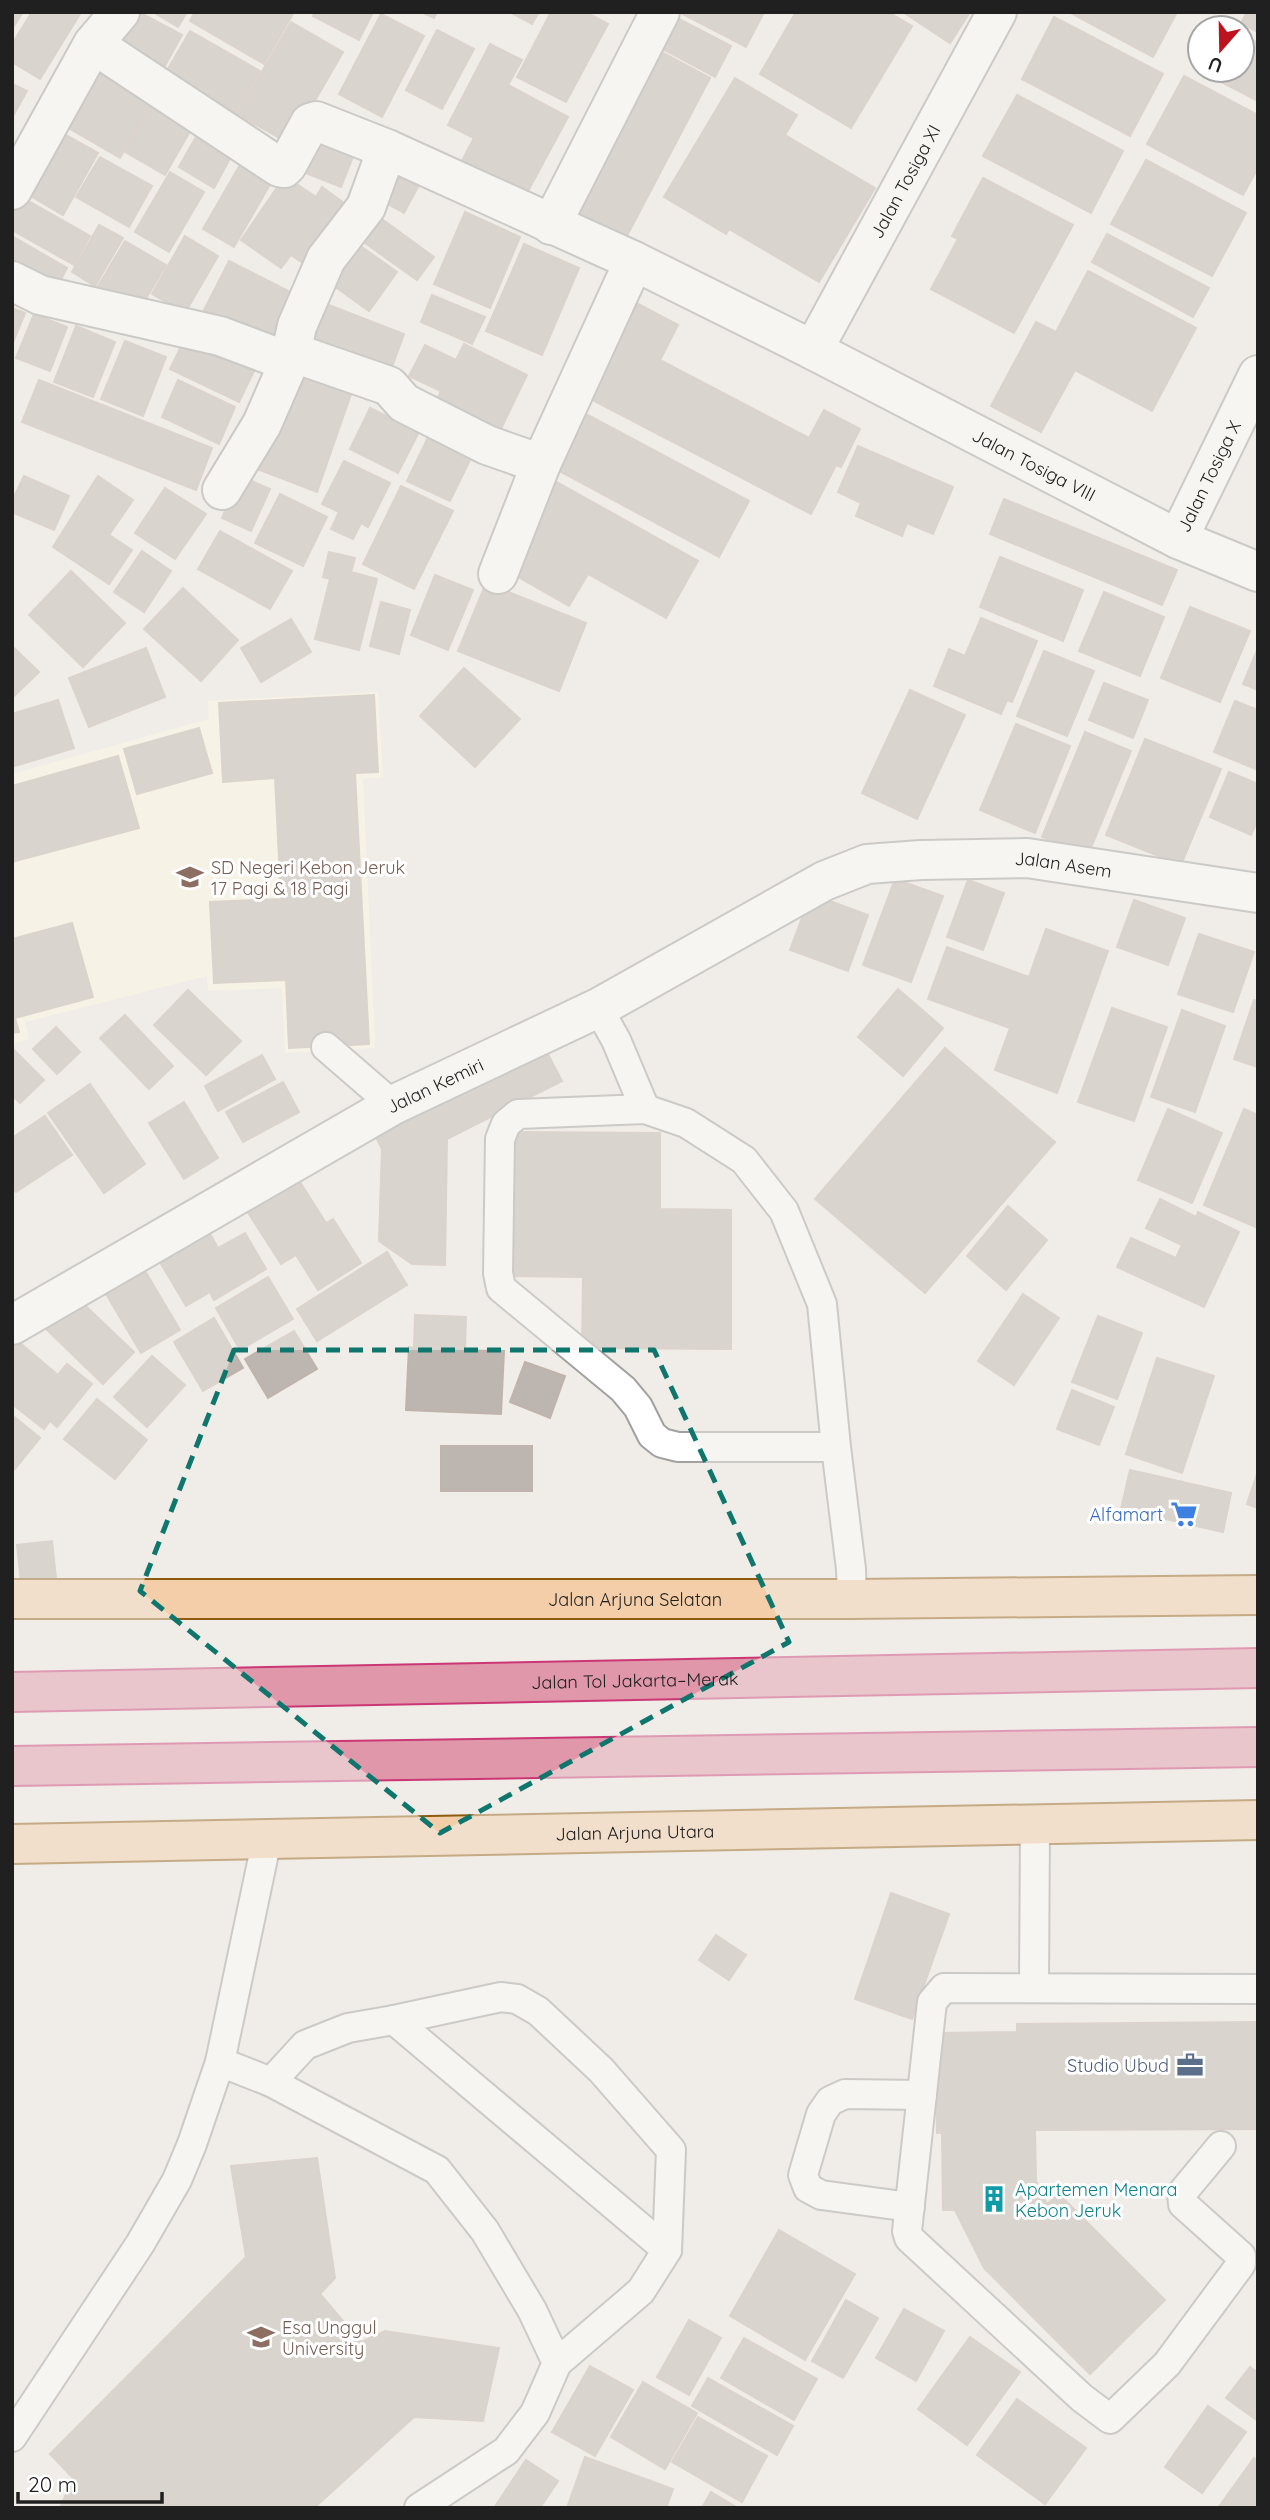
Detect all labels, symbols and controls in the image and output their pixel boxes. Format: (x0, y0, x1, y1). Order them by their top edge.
north arrow (1186, 14, 1256, 84)
text: U (1205, 51, 1226, 79)
street label: Jalan Tosiga XI (865, 121, 945, 242)
street label: Jalan Tosiga X (1172, 416, 1246, 536)
street label: Jalan Tosiga VIII (968, 423, 1100, 506)
street label: Jalan Asem (1014, 846, 1114, 882)
place label: SD Negeri Kebon Jeruk 17 Pagi & 18 Pagi (211, 856, 405, 900)
school or university icon: SD Negeri Kebon Jeruk 17 Pagi & 18 Pagi (175, 862, 205, 892)
street label: Jalan Kemiri (382, 1053, 487, 1118)
supermarket icon: Alfamart (1169, 1499, 1199, 1529)
place label: Alfamart (1089, 1503, 1163, 1526)
street label: Jalan Arjuna Selatan (548, 1588, 722, 1611)
street label: Jalan Tol Jakarta–Merak (531, 1667, 739, 1693)
street label: Jalan Arjuna Utara (555, 1819, 715, 1845)
office icon: Studio Ubud (1175, 2050, 1205, 2080)
place label: Studio Ubud (1067, 2054, 1169, 2077)
place label: Apartemen Menara Kebon Jeruk (1015, 2178, 1177, 2222)
building icon: Apartemen Menara Kebon Jeruk (979, 2184, 1009, 2214)
place label: Esa Unggul University (282, 2316, 377, 2360)
school or university icon: Esa Unggul University (246, 2322, 276, 2352)
scale bar (18, 2460, 161, 2504)
text: 20 m (28, 2471, 77, 2497)

